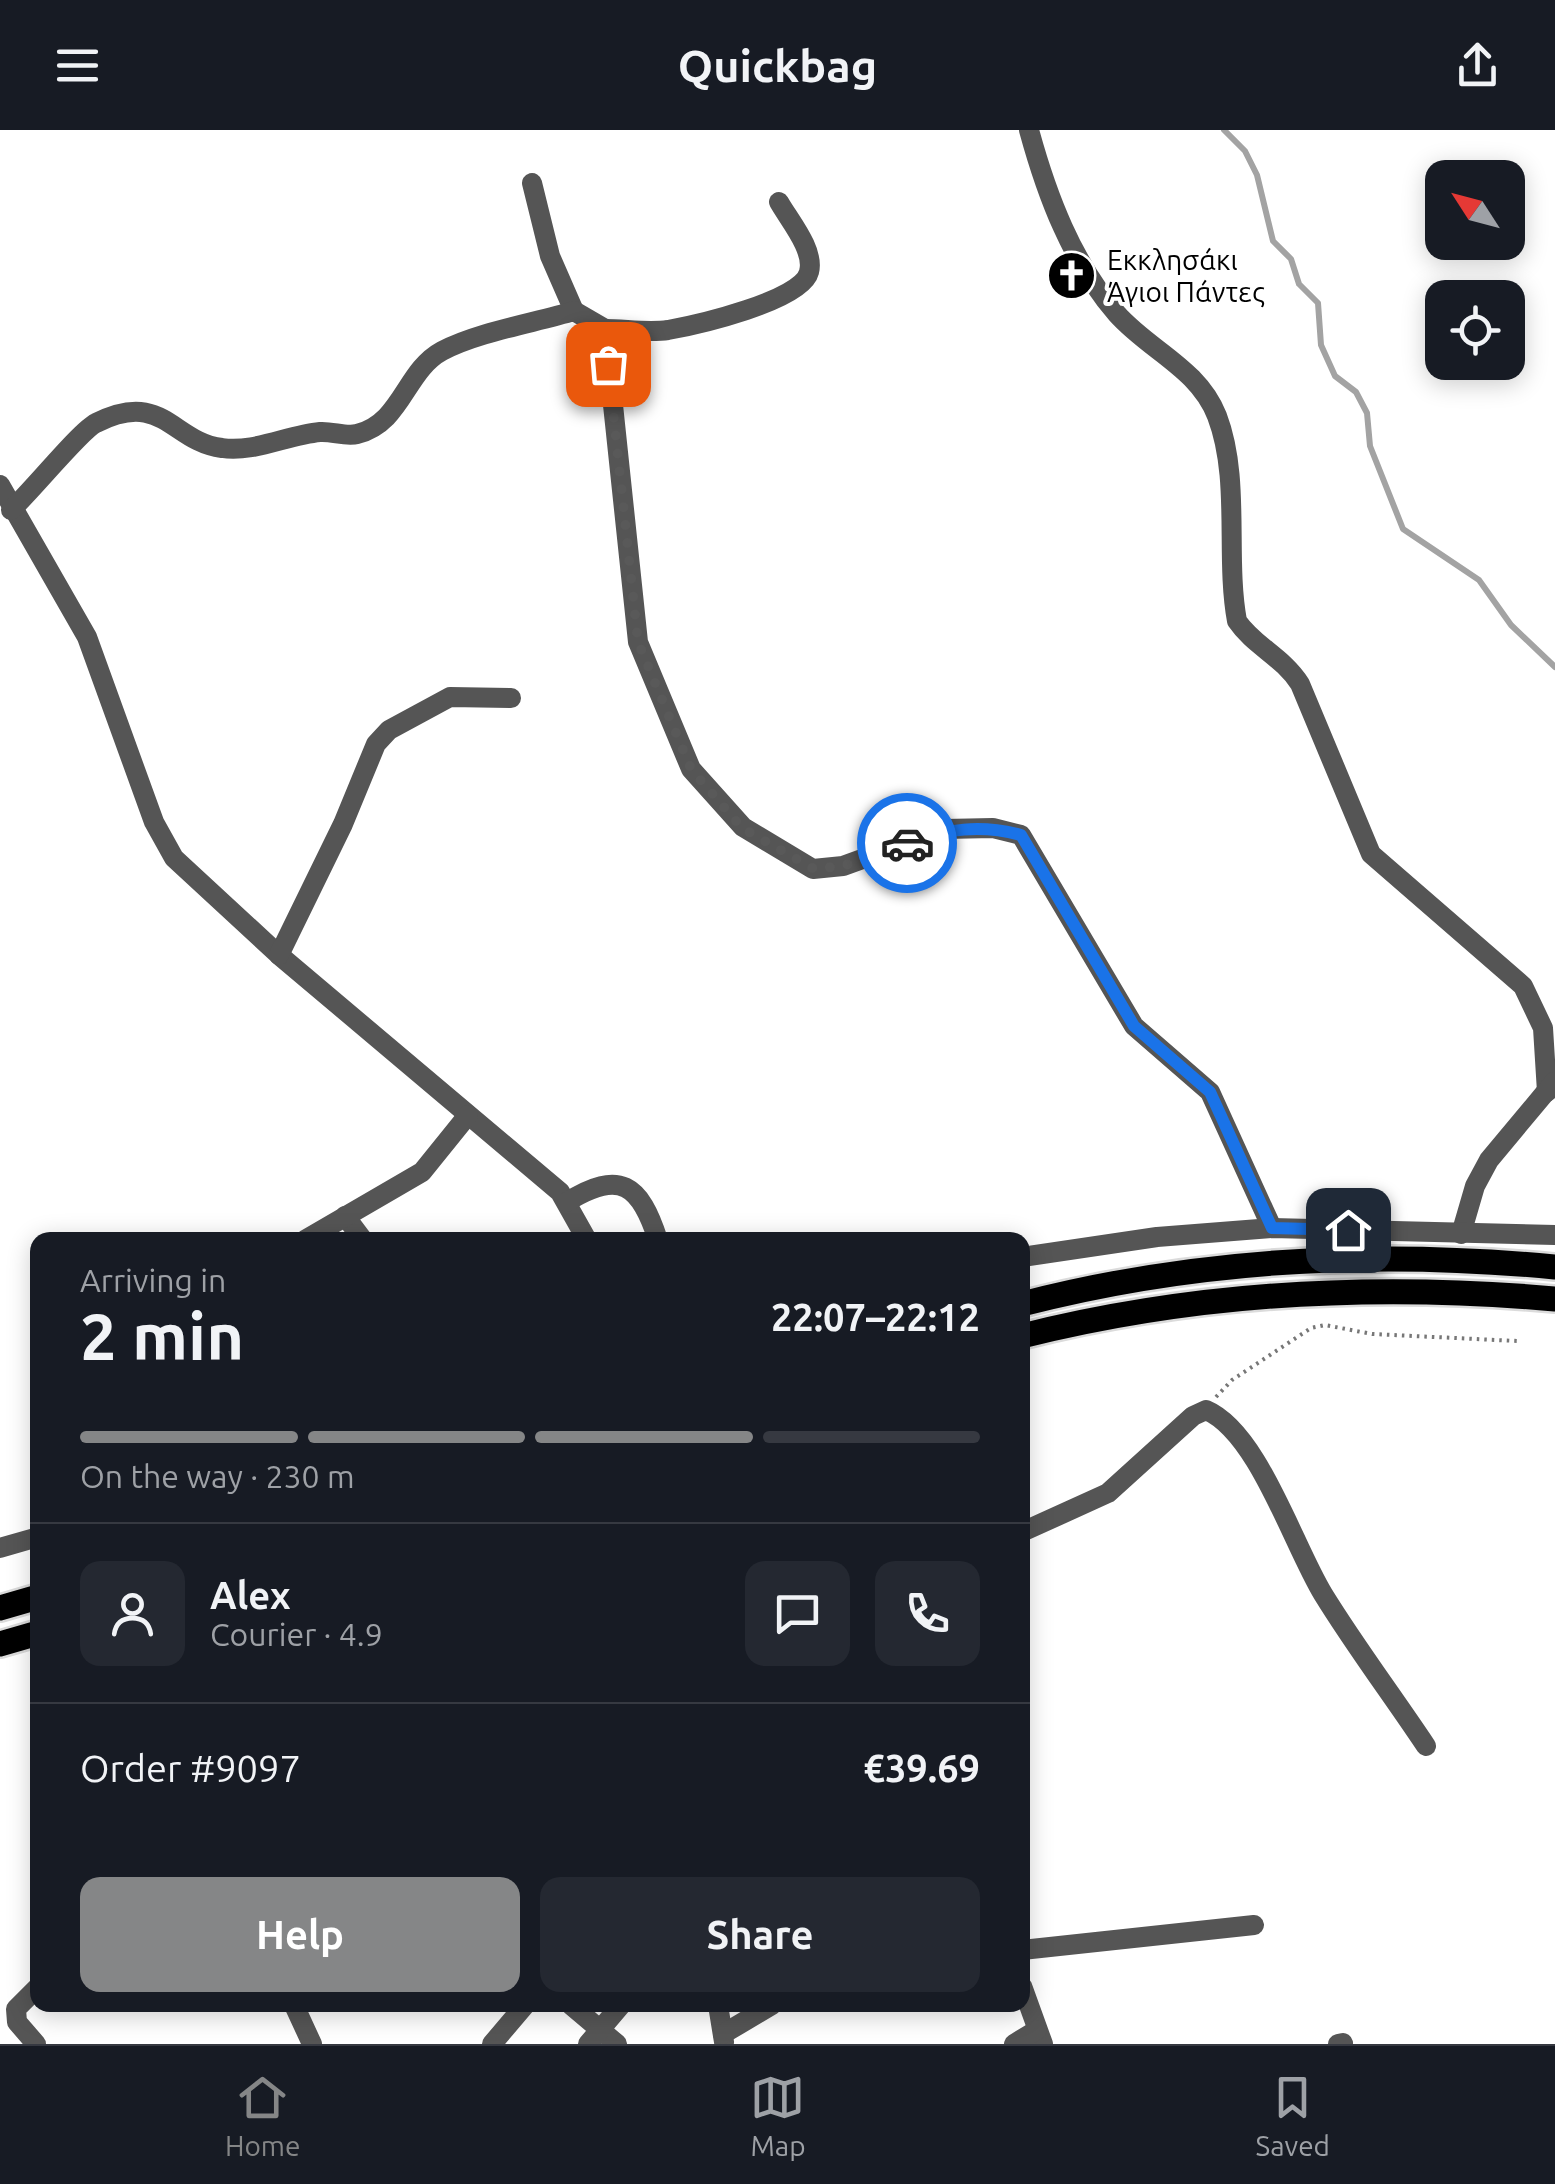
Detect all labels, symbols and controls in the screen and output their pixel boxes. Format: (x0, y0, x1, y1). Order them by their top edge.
icon: menu (50, 38, 105, 93)
icon: share (1450, 38, 1505, 93)
text: Quickbag (678, 40, 877, 91)
north arrow (1425, 160, 1525, 260)
map controls (1425, 160, 1525, 380)
place label: Εκκλησάκι Άγιοι Πάντες (1107, 244, 1265, 308)
church icon: Εκκλησάκι Άγιοι Πάντες (1046, 250, 1098, 302)
button: locate (1425, 280, 1525, 380)
pin (566, 322, 651, 407)
icon: bag (581, 337, 636, 392)
courier (857, 793, 957, 893)
icon: car (880, 816, 935, 871)
pin (1306, 1188, 1391, 1273)
icon: home (1321, 1203, 1376, 1258)
text: Arriving in (80, 1262, 226, 1298)
text: 22:07–22:12 (771, 1296, 980, 1338)
text: 2 min (80, 1299, 244, 1372)
text: On the way · 230 m (80, 1458, 355, 1494)
button: person (80, 1561, 185, 1666)
button: chat (745, 1561, 850, 1666)
button: phone (875, 1561, 980, 1666)
text: Alex (210, 1574, 291, 1616)
text: Courier · 4.9 (210, 1616, 383, 1652)
text: Order #9097 (80, 1747, 301, 1789)
text: €39.69 (863, 1747, 980, 1789)
button: Help (80, 1877, 520, 1992)
button: Share (540, 1877, 980, 1992)
tab: Home (225, 2070, 301, 2161)
tab: Map (750, 2070, 806, 2161)
tab: Saved (1255, 2070, 1330, 2161)

